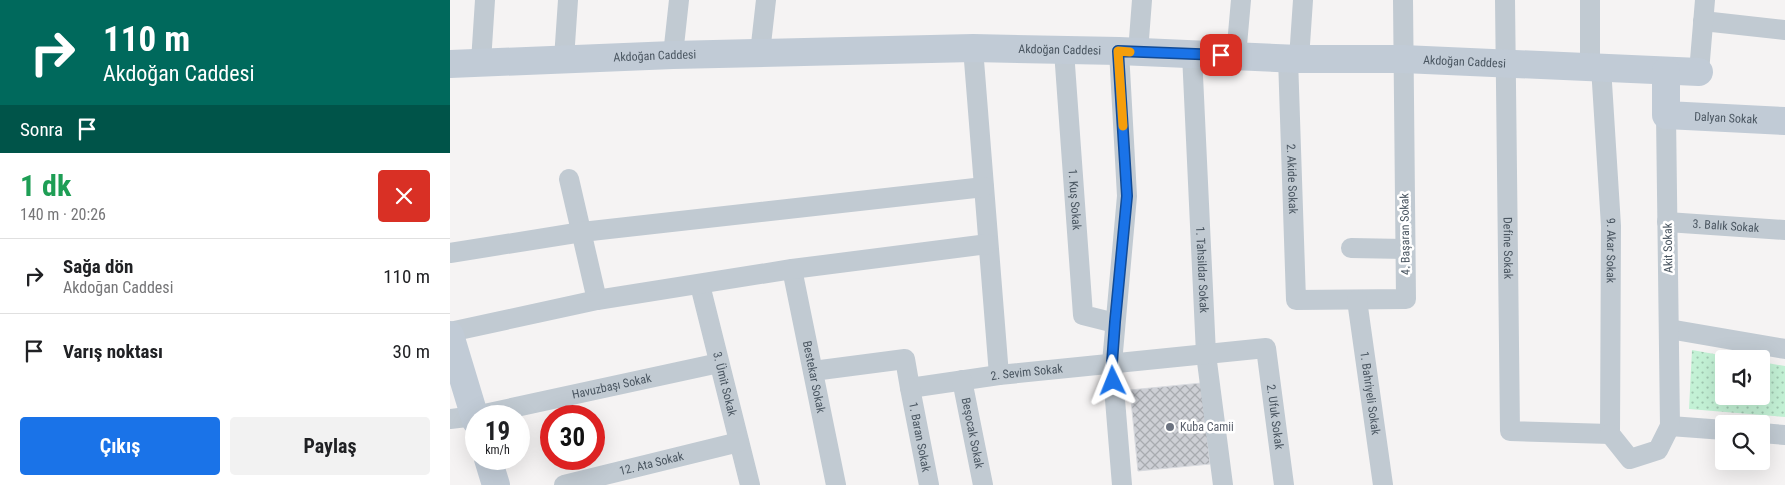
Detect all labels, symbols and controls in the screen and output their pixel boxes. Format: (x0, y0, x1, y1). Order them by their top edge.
text: 110 m (103, 19, 190, 60)
icon: right (20, 20, 85, 85)
pin (1200, 34, 1242, 76)
icon: arrive (1207, 41, 1235, 69)
street label: Akdoğan Caddesi (1018, 42, 1101, 58)
street label: Akdoğan Caddesi (613, 47, 696, 64)
street label: Akdoğan Caddesi (1423, 53, 1506, 71)
text: Akdoğan Caddesi (103, 61, 255, 86)
street label: Dalyan Sokak (1694, 109, 1759, 127)
icon: arrive (73, 115, 101, 143)
text: Sonra (20, 118, 63, 141)
street label: 2. Akide Sokak (1284, 144, 1300, 215)
text: 1 dk (20, 168, 71, 203)
street label: 1. Kuş Sokak (1066, 169, 1084, 231)
button: close (378, 170, 430, 222)
street label: 4. Başaran Sokak (1397, 192, 1413, 275)
text: 140 m · 20:26 (20, 205, 106, 224)
street label: Define Sokak (1501, 217, 1515, 280)
street label: 3. Balık Sokak (1692, 217, 1760, 235)
street label: 9. Akar Sokak (1604, 218, 1618, 284)
street label: Akit Sokak (1661, 222, 1675, 273)
street label: 1. Tahsildar Sokak (1193, 226, 1211, 314)
text: Sağa dön (63, 255, 133, 278)
icon: right (20, 262, 48, 290)
text: 110 m (383, 265, 430, 288)
text: Akdoğan Caddesi (63, 278, 173, 297)
icon: arrive (20, 337, 48, 365)
street label: Bestekar Sokak (800, 339, 828, 415)
text: Varış noktası (63, 340, 163, 363)
text: 30 m (393, 340, 430, 363)
street label: 3. Ümit Sokak (710, 350, 740, 418)
street label: 1. Bahriyeli Sokak (1357, 350, 1383, 436)
map controls (1715, 350, 1770, 470)
button: sound (1715, 350, 1770, 405)
position arrow (1086, 354, 1138, 406)
street label: 2. Sevim Sokak (990, 362, 1064, 383)
street label: Havuzbaşı Sokak (571, 371, 653, 402)
street label: 2. Ufuk Sokak (1264, 384, 1286, 451)
street label: Beşocak Sokak (959, 396, 987, 470)
street label: 1. Baran Sokak (906, 401, 933, 474)
speed limit sign: 30 (540, 405, 605, 470)
button: search (1715, 415, 1770, 470)
button: Çıkış (20, 417, 220, 475)
button: Paylaş (230, 417, 430, 475)
text: 19 (485, 417, 510, 446)
place label: Kuba Camii (1180, 420, 1234, 434)
marker: Kuba Camii (1164, 421, 1176, 433)
text: km/h (485, 443, 510, 457)
street label: 12. Ata Sokak (618, 449, 685, 478)

